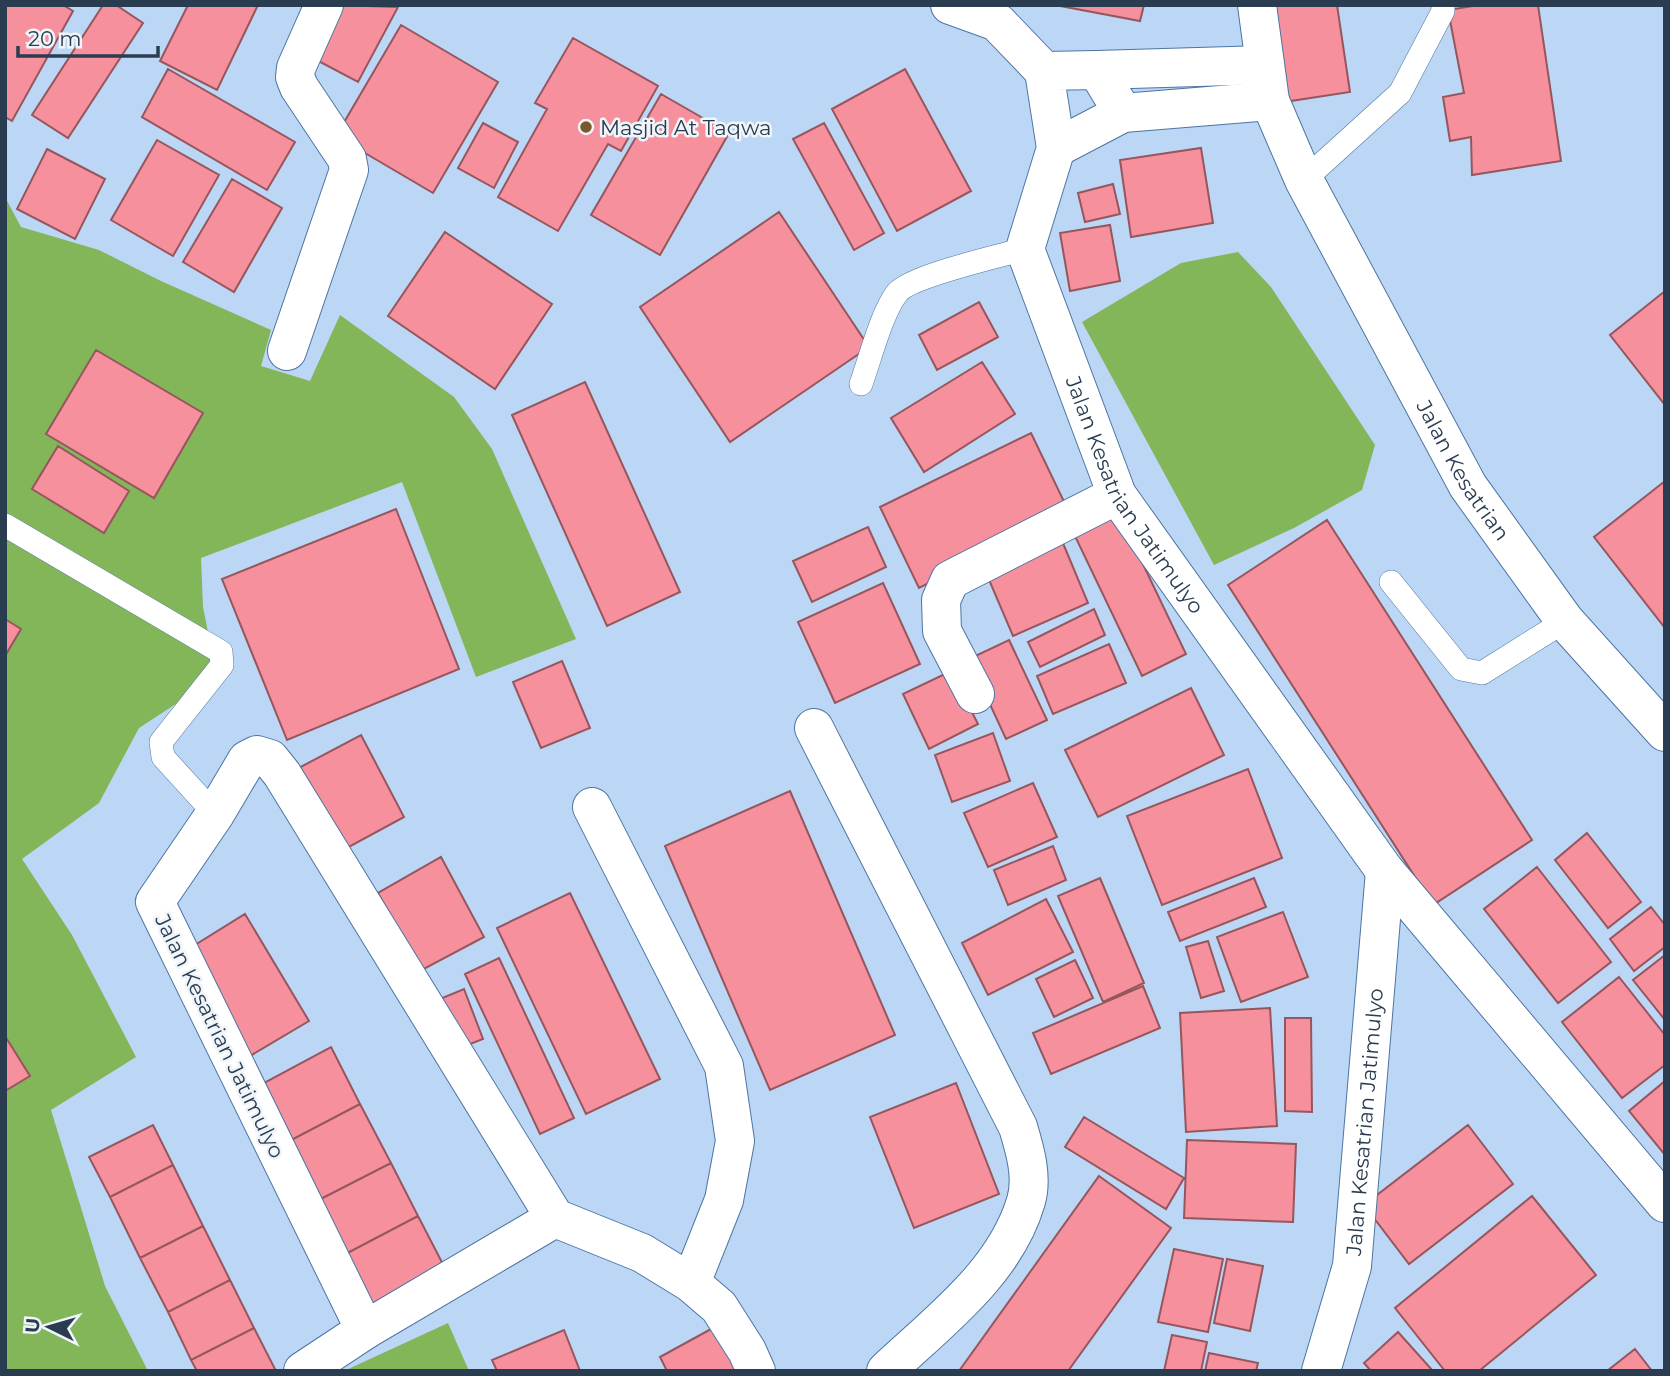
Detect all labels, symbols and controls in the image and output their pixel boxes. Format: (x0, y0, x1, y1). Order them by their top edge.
scale bar (18, 14, 158, 58)
text: 20 m (28, 26, 82, 51)
place label: Masjid At Taqwa (600, 115, 771, 140)
marker: Masjid At Taqwa (578, 119, 594, 135)
street label: Jalan Kesatrian Jatimulyo (1061, 372, 1210, 618)
street label: Jalan Kesatrian (1411, 395, 1515, 545)
street label: Jalan Kesatrian Jatimulyo (150, 909, 290, 1162)
street label: Jalan Kesatrian Jatimulyo (1340, 987, 1388, 1258)
north arrow (14, 1292, 84, 1362)
text: U (20, 1317, 45, 1334)

